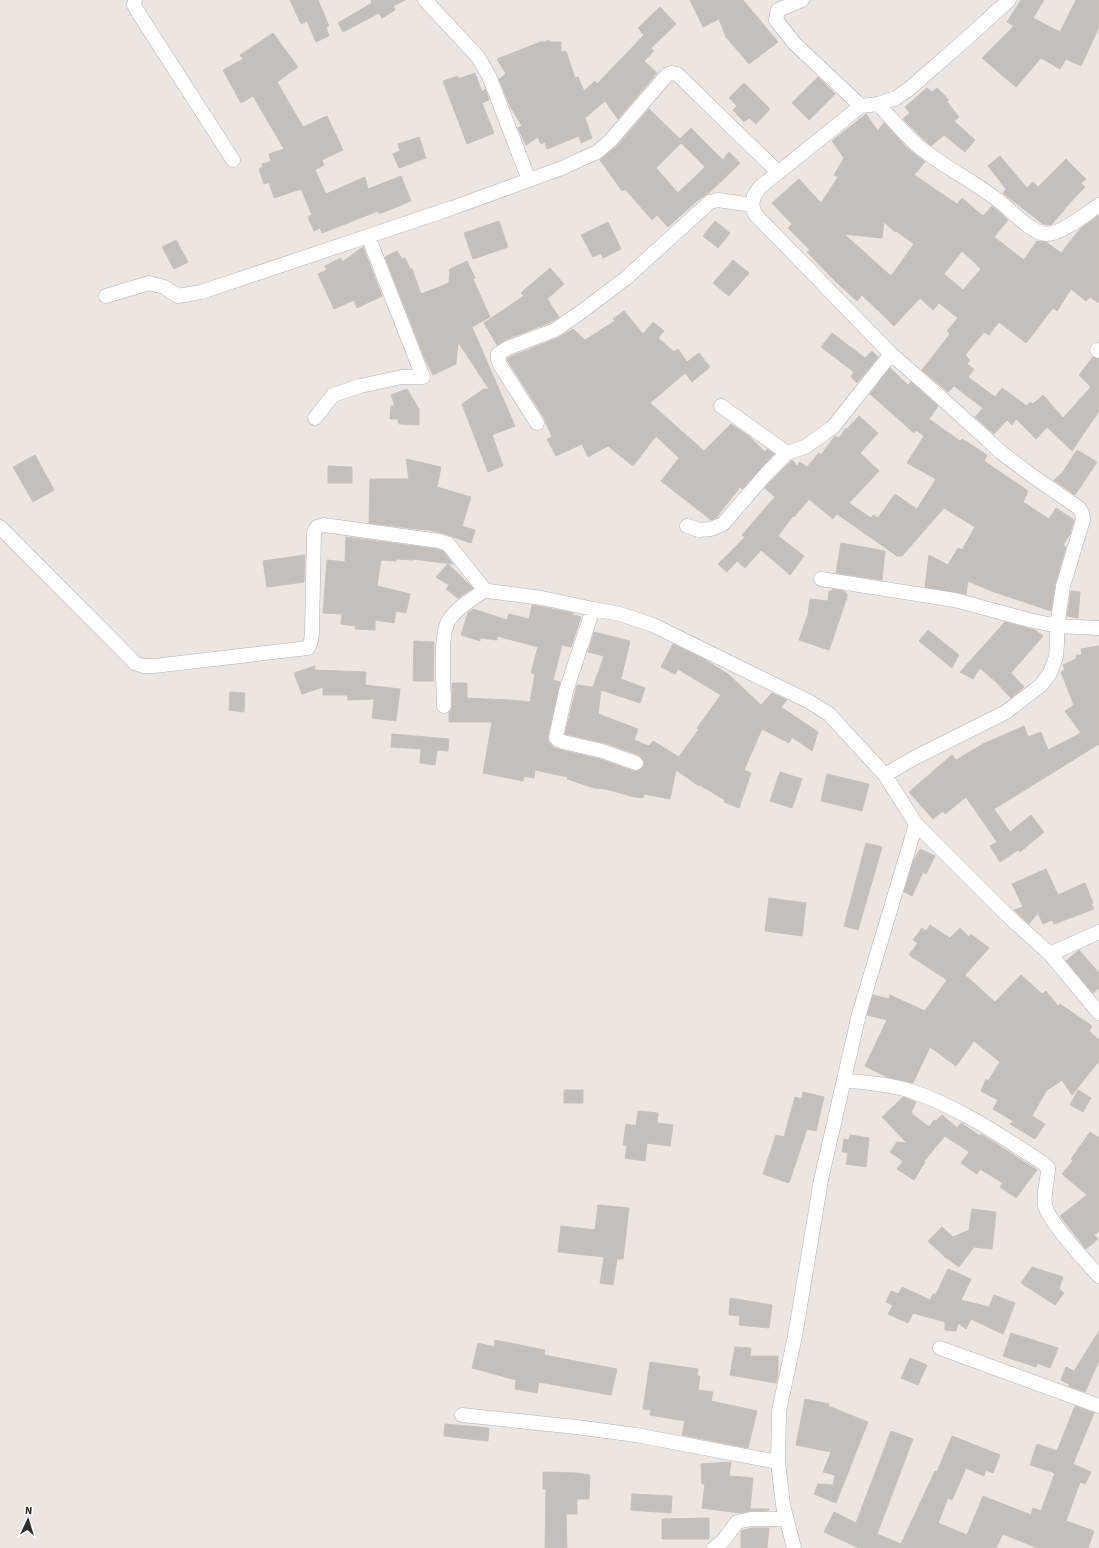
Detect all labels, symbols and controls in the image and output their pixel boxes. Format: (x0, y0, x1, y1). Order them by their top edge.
north arrow (8, 1500, 48, 1540)
text: N (24, 1503, 33, 1518)

